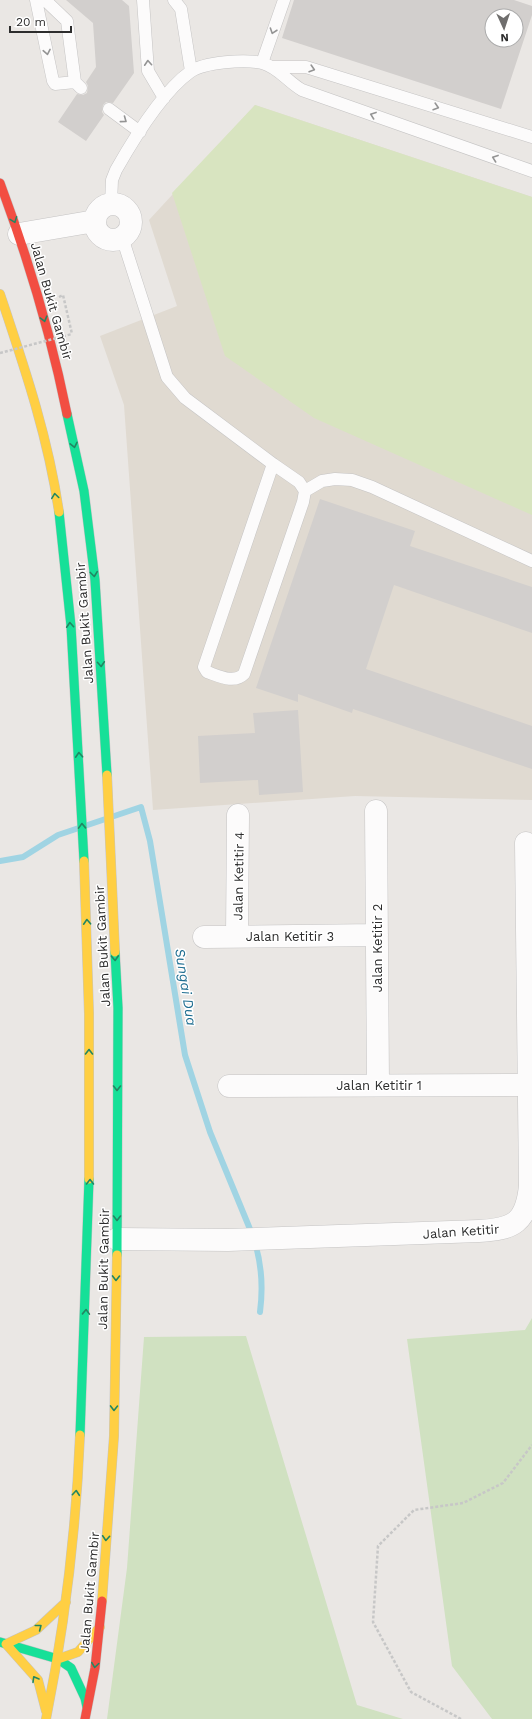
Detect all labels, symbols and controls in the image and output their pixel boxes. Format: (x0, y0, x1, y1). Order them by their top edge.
scale bar (10, 8, 71, 34)
north arrow (484, 8, 524, 48)
text: 20 m (16, 15, 46, 29)
one-way arrow (269, 28, 278, 35)
text: N (500, 31, 509, 44)
one-way arrow (42, 49, 50, 55)
one-way arrow (143, 60, 152, 66)
one-way arrow (308, 64, 315, 73)
one-way arrow (432, 102, 439, 111)
one-way arrow (369, 111, 376, 119)
one-way arrow (120, 115, 127, 122)
one-way arrow (492, 154, 499, 163)
one-way arrow (9, 216, 17, 223)
street label: Jalan Bukit Gambir (28, 241, 75, 362)
one-way arrow (39, 315, 48, 322)
one-way arrow (69, 442, 77, 448)
one-way arrow (51, 493, 60, 499)
street label: Jalan Bukit Gambir (73, 562, 96, 684)
one-way arrow (90, 570, 99, 577)
one-way arrow (66, 622, 75, 628)
one-way arrow (96, 661, 105, 667)
one-way arrow (74, 752, 83, 758)
one-way arrow (78, 823, 87, 829)
street label: Jalan Ketitir 4 (230, 831, 247, 921)
street label: Jalan Bukit Gambir (92, 885, 113, 1007)
street label: Jalan Ketitir 2 (370, 904, 385, 992)
one-way arrow (82, 919, 91, 925)
street label: Jalan Ketitir 3 (246, 929, 334, 944)
water label: Sungai Dua (172, 947, 200, 1027)
one-way arrow (111, 955, 120, 961)
one-way arrow (85, 1049, 93, 1055)
street label: Jalan Ketitir 1 (336, 1078, 422, 1093)
one-way arrow (113, 1085, 122, 1091)
one-way arrow (85, 1179, 94, 1185)
street label: Jalan Bukit Gambir (95, 1208, 112, 1330)
one-way arrow (113, 1215, 121, 1221)
street label: Jalan Ketitir (422, 1221, 500, 1242)
one-way arrow (112, 1275, 120, 1281)
one-way arrow (81, 1309, 90, 1315)
one-way arrow (110, 1405, 118, 1411)
one-way arrow (71, 1490, 80, 1496)
street label: Jalan Bukit Gambir (77, 1531, 102, 1653)
one-way arrow (102, 1535, 111, 1541)
one-way arrow (34, 1625, 41, 1632)
one-way arrow (91, 1662, 100, 1668)
one-way arrow (33, 1676, 40, 1683)

